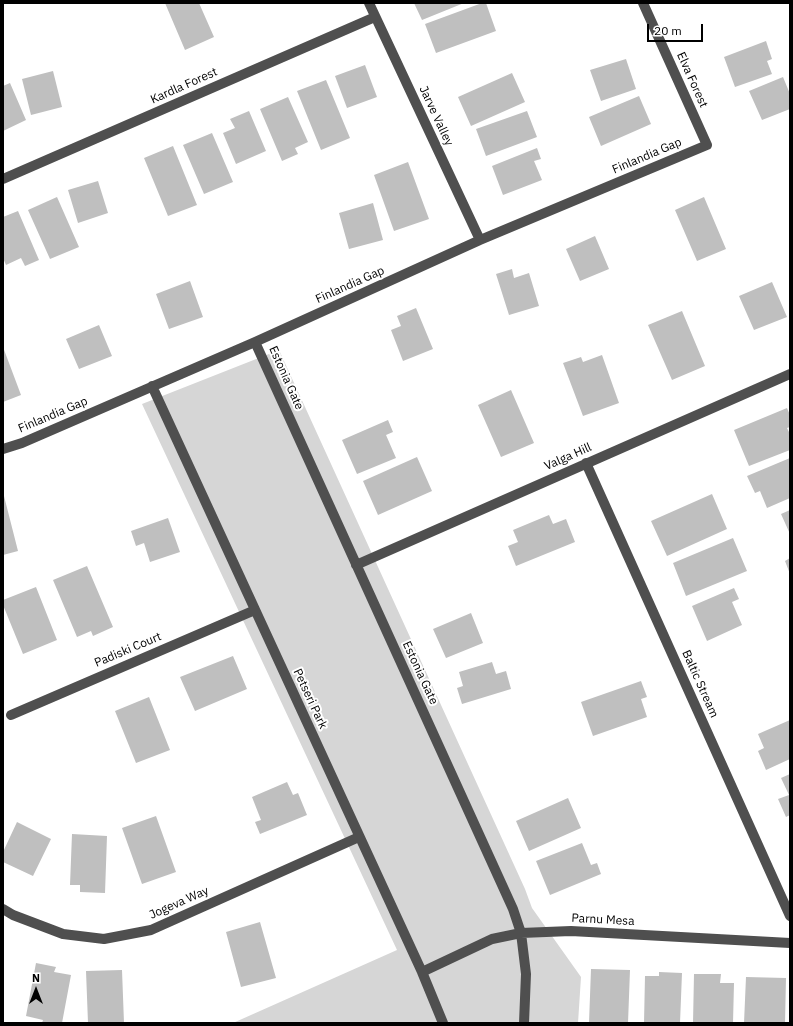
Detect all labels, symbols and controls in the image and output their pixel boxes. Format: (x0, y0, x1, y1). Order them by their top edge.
scale bar (649, 16, 705, 42)
text: 20 m (654, 23, 682, 38)
street label: Elva Forest (673, 50, 711, 110)
street label: Kardla Forest (148, 65, 220, 107)
street label: Jarve Valley (416, 84, 456, 148)
street label: Finlandia Gap (610, 135, 684, 177)
street label: Finlandia Gap (313, 263, 387, 307)
street label: Estonia Gate (266, 344, 306, 412)
street label: Finlandia Gap (16, 394, 90, 436)
street label: Valga Hill (542, 440, 594, 474)
street label: Padiski Court (92, 629, 164, 671)
street label: Estonia Gate (399, 639, 441, 707)
street label: Baltic Stream (679, 648, 721, 720)
street label: Petseri Park (290, 667, 330, 731)
street label: Jogeva Way (147, 884, 211, 922)
street label: Parnu Mesa (571, 911, 635, 929)
north arrow (16, 970, 56, 1010)
text: N (32, 971, 40, 985)

